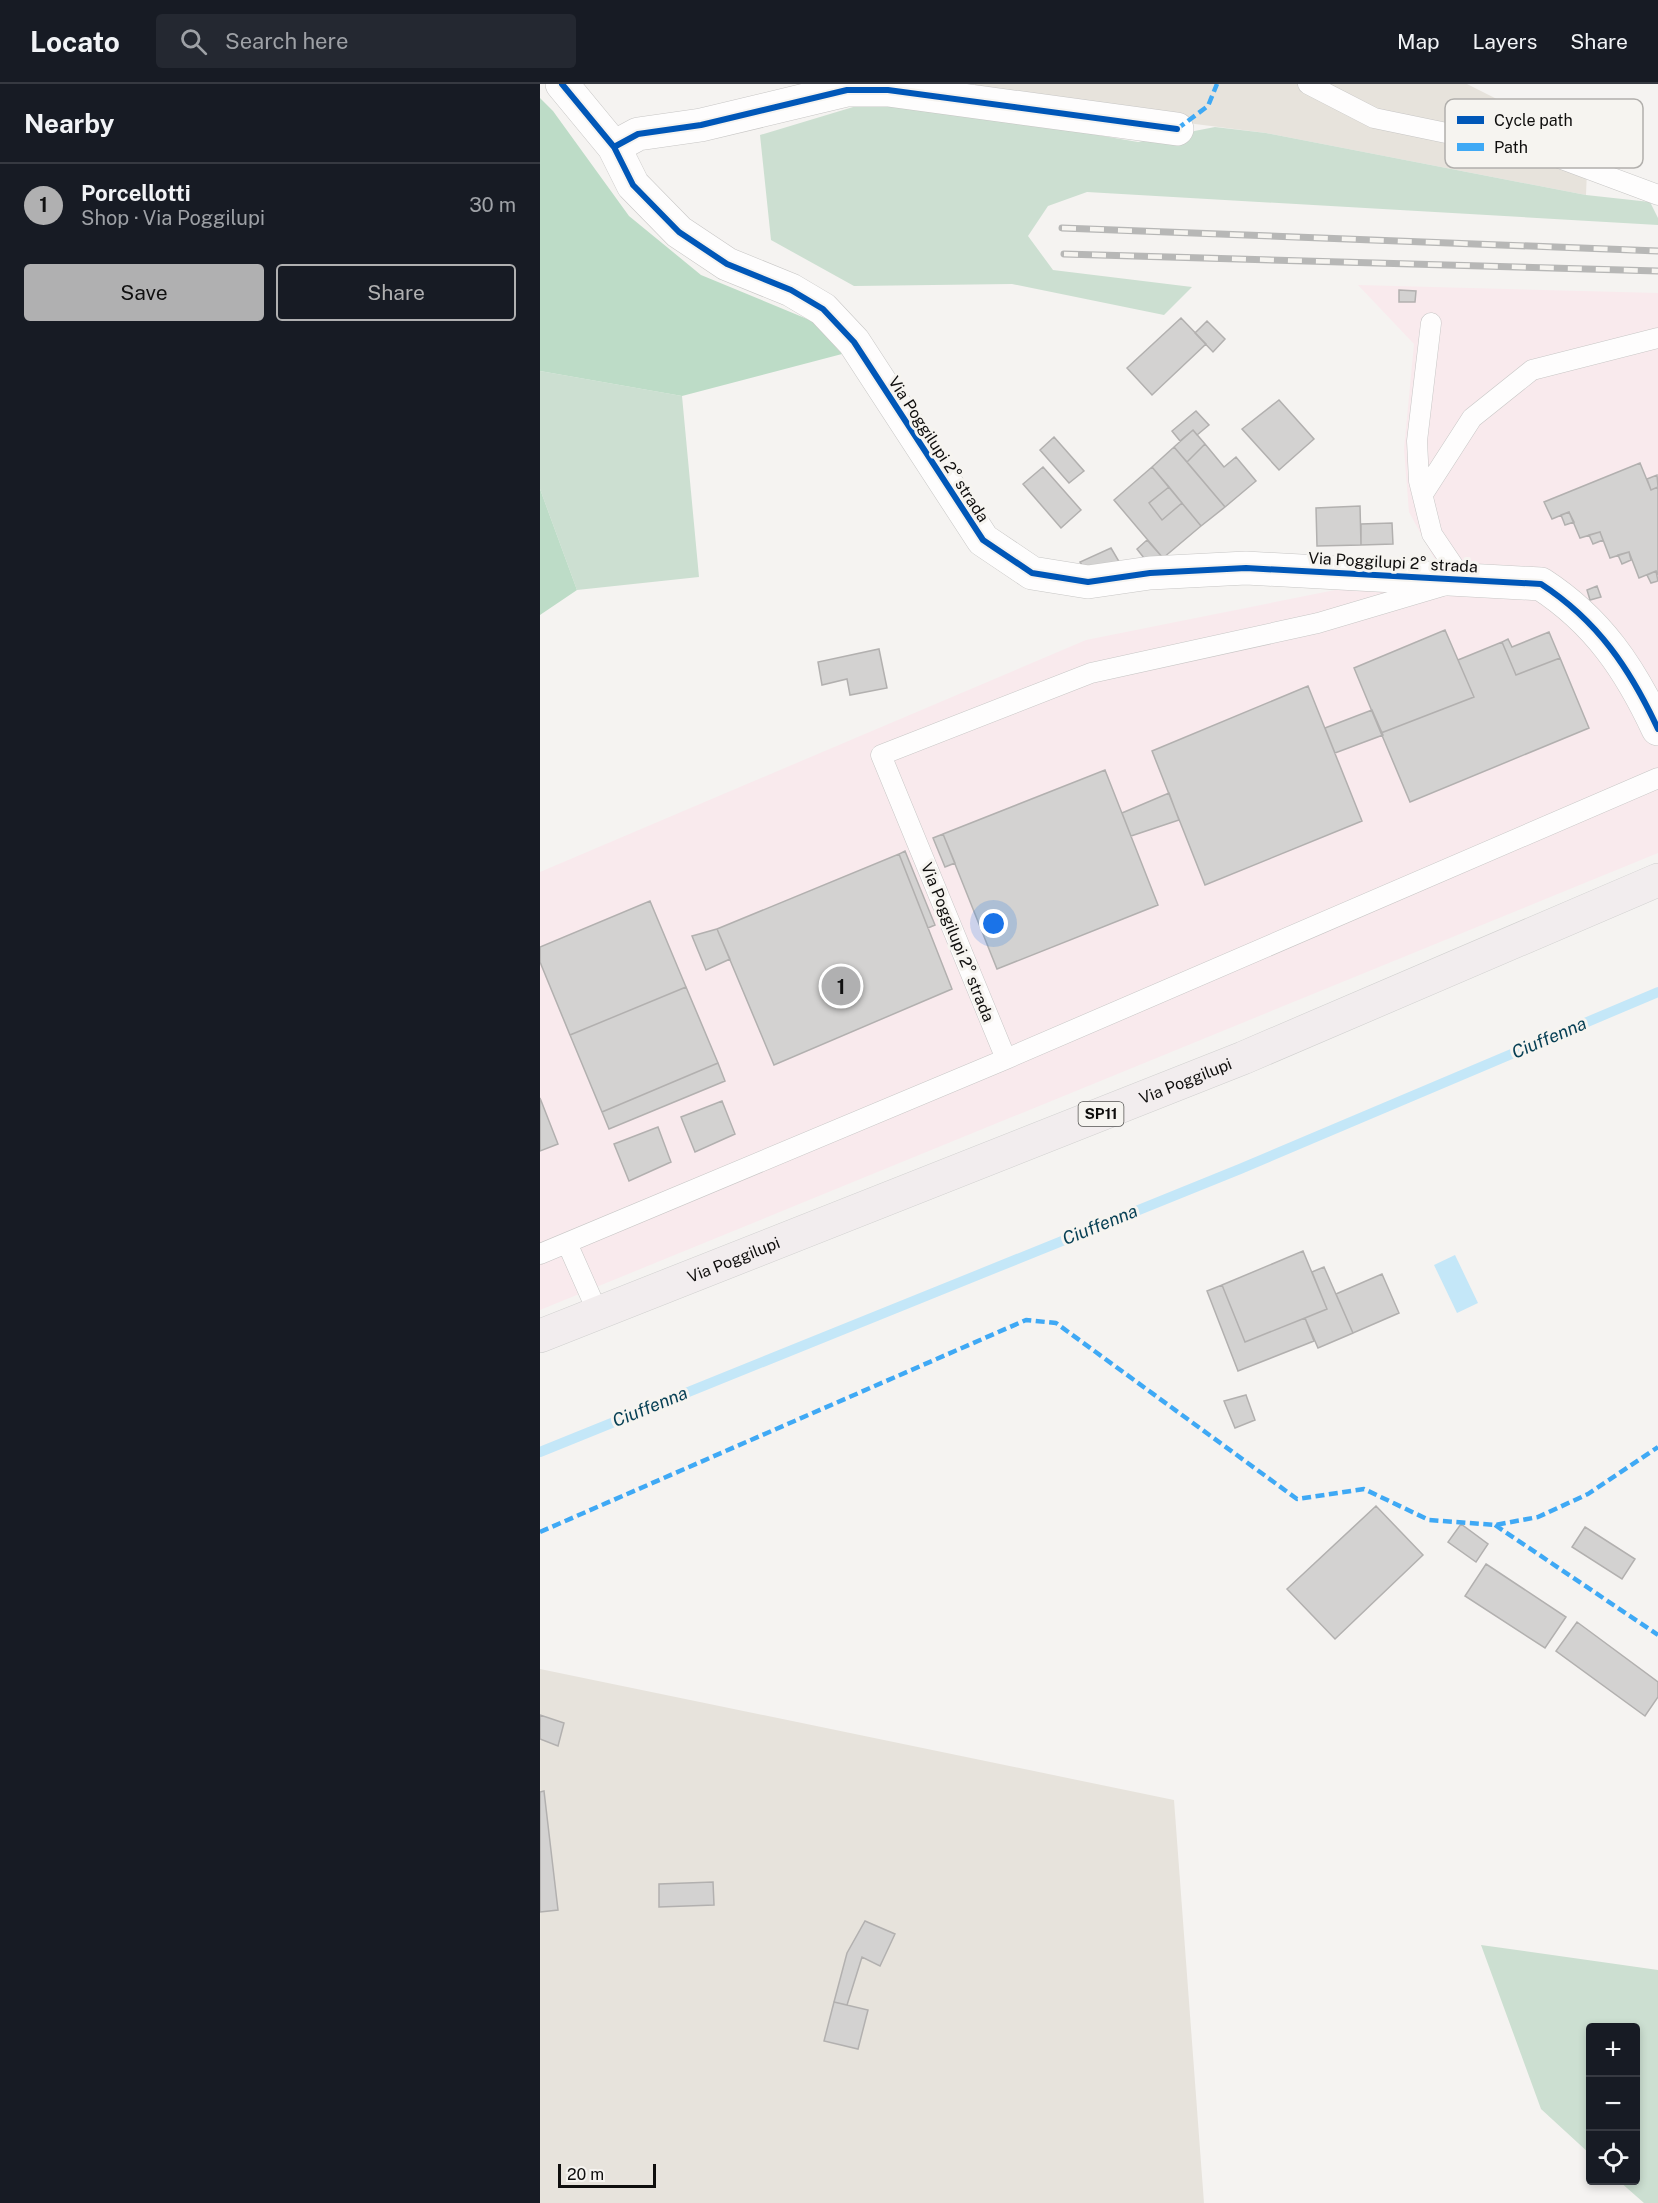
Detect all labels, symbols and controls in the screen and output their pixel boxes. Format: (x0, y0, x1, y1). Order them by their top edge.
search box (156, 14, 576, 68)
text: Locato (30, 25, 120, 58)
icon: search (177, 25, 210, 58)
text: Search here (225, 28, 348, 54)
text: Map (1397, 29, 1440, 54)
text: Layers (1473, 29, 1537, 54)
text: Share (1570, 29, 1628, 54)
legend (1445, 99, 1643, 168)
text: Nearby (24, 108, 114, 139)
text: Cycle path (1494, 111, 1573, 130)
text: Path (1494, 138, 1528, 157)
text: Porcellotti (81, 180, 191, 206)
text: 1 (39, 193, 48, 217)
text: 30 m (469, 193, 516, 217)
text: Shop · Via Poggilupi (81, 206, 265, 230)
button: Save (24, 264, 264, 321)
button: Share (276, 264, 516, 321)
street label: Via Poggilupi 2° strada (884, 373, 993, 526)
street label: Via Poggilupi 2° strada (1308, 549, 1478, 576)
street label: Via Poggilupi 2° strada (917, 860, 998, 1024)
your location (979, 909, 1008, 938)
pin: 1 (822, 964, 860, 1008)
water label: Ciuffenna (1508, 1012, 1589, 1063)
street label: Via Poggilupi (1137, 1054, 1235, 1108)
road number: SP11 (1078, 1102, 1124, 1126)
water label: Ciuffenna (1059, 1200, 1140, 1249)
street label: Via Poggilupi (685, 1233, 783, 1287)
water label: Ciuffenna (609, 1382, 690, 1431)
map controls (1586, 2023, 1640, 2185)
button: + (1586, 2023, 1640, 2077)
button: − (1586, 2077, 1640, 2131)
button: locate (1586, 2131, 1640, 2185)
scale bar (558, 2161, 656, 2188)
text: 20 m (567, 2165, 604, 2184)

